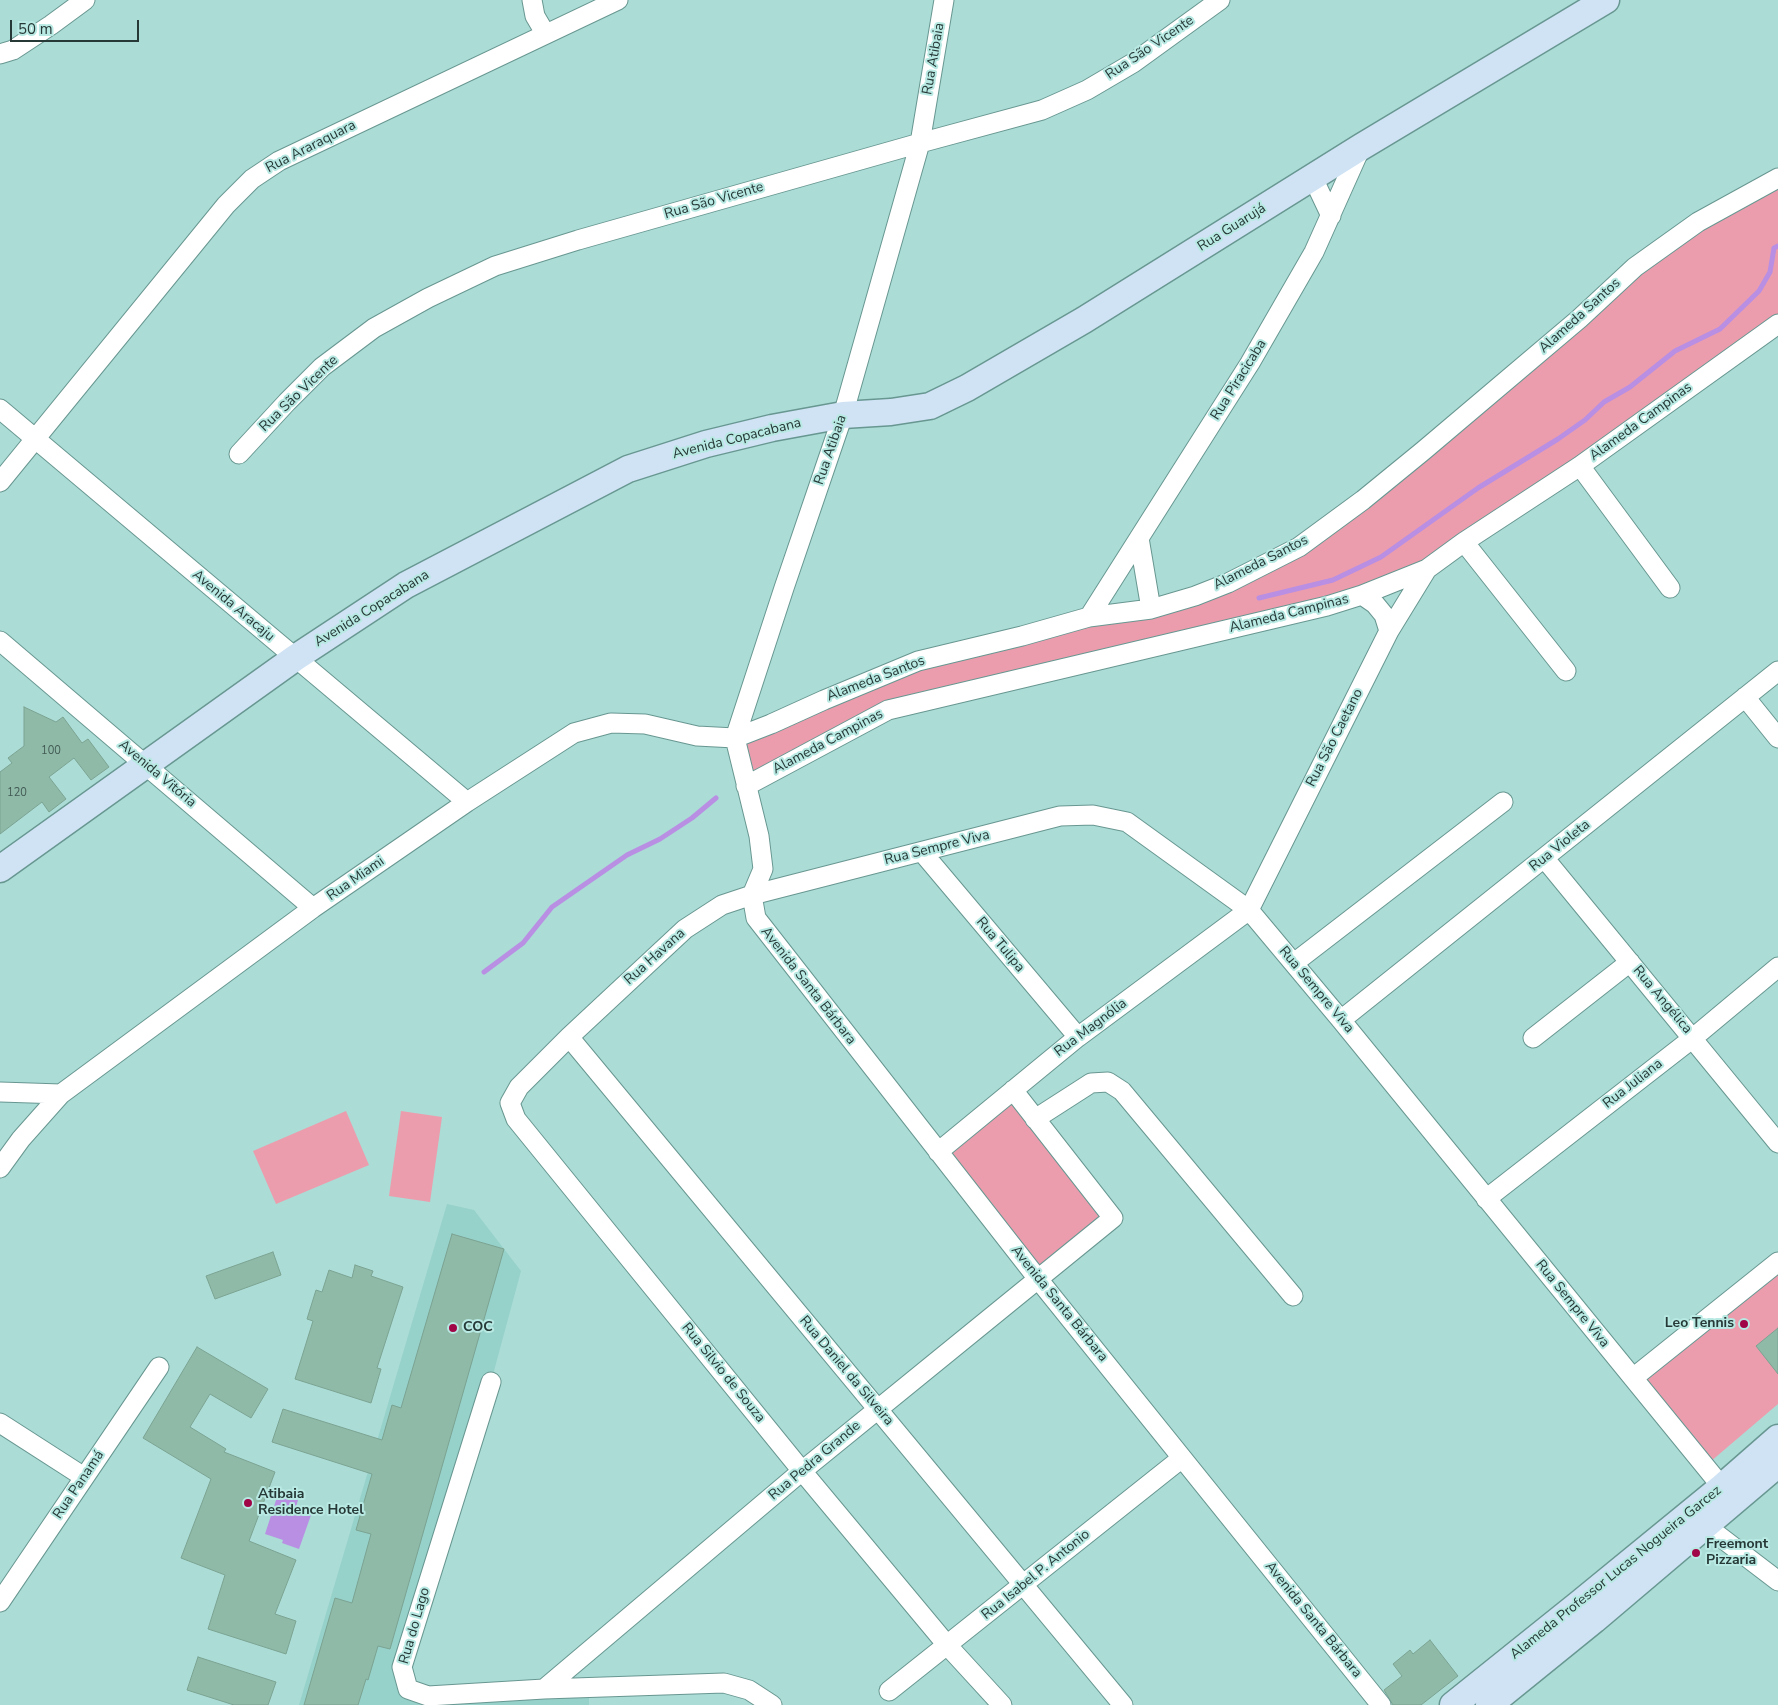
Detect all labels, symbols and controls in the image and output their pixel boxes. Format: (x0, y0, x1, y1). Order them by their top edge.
scale bar (12, 10, 141, 42)
street label: Rua São Vicente (1103, 12, 1197, 84)
text: 50 m (18, 19, 53, 39)
street label: Rua Atibaia (919, 22, 949, 96)
street label: Rua Araraquara (263, 117, 359, 177)
street label: Rua São Vicente (662, 179, 766, 223)
street label: Rua Guarujá (1195, 200, 1269, 256)
street label: Alameda Santos (1536, 275, 1624, 357)
street label: Rua Piracicaba (1208, 337, 1270, 423)
street label: Rua São Vicente (256, 352, 342, 436)
street label: Alameda Campinas (1587, 379, 1695, 465)
street label: Rua Atibaia (811, 413, 851, 487)
street label: Avenida Copacabana (671, 415, 803, 463)
street label: Alameda Santos (1211, 532, 1311, 594)
street label: Avenida Aracaju (188, 567, 278, 645)
street label: Avenida Copacabana (312, 567, 432, 651)
street label: Alameda Campinas (1228, 591, 1350, 637)
street label: Alameda Santos (825, 653, 927, 705)
street label: Rua São Caetano (1303, 686, 1367, 790)
street label: Alameda Campinas (770, 706, 886, 778)
street label: Avenida Vitória (115, 737, 199, 811)
house number: 100 (41, 744, 61, 758)
house number: 120 (7, 786, 27, 800)
street label: Rua Violeta (1526, 817, 1594, 875)
street label: Rua Sempre Viva (883, 827, 991, 869)
street label: Rua Miami (324, 853, 388, 905)
street label: Rua Tulipa (972, 914, 1028, 976)
street label: Avenida Santa Bárbara (757, 924, 859, 1048)
street label: Rua Havana (621, 925, 689, 989)
street label: Rua Sempre Viva (1275, 943, 1357, 1037)
street label: Rua Angélica (1629, 963, 1695, 1037)
street label: Rua Magnólia (1051, 995, 1131, 1061)
street label: Rua Juliana (1600, 1056, 1666, 1112)
street label: Avenida Santa Bárbara (1007, 1243, 1111, 1365)
street label: Rua Sempre Viva (1532, 1257, 1612, 1351)
street label: Rua Daniel da Silveira (795, 1313, 897, 1429)
place label: Leo Tennis (1665, 1316, 1734, 1332)
marker: Leo Tennis (1738, 1318, 1750, 1330)
place label: COC (463, 1320, 493, 1336)
street label: Rua Silvio de Souza (678, 1320, 768, 1426)
marker: COC (447, 1322, 459, 1334)
street label: Rua Pedra Grande (766, 1418, 864, 1504)
street label: Rua Panamá (50, 1448, 108, 1522)
street label: Alameda Professor Lucas Nogueira Garcez (1507, 1483, 1725, 1663)
place label: Atibaia Residence Hotel (258, 1487, 364, 1520)
marker: Atibaia Residence Hotel (242, 1497, 254, 1509)
street label: Rua Isabel P. Antonio (979, 1526, 1093, 1624)
place label: Freemont Pizzaria (1706, 1537, 1768, 1570)
marker: Freemont Pizzaria (1690, 1547, 1702, 1559)
street label: Avenida Santa Bárbara (1261, 1559, 1365, 1681)
street label: Rua do Lago (396, 1586, 434, 1666)

